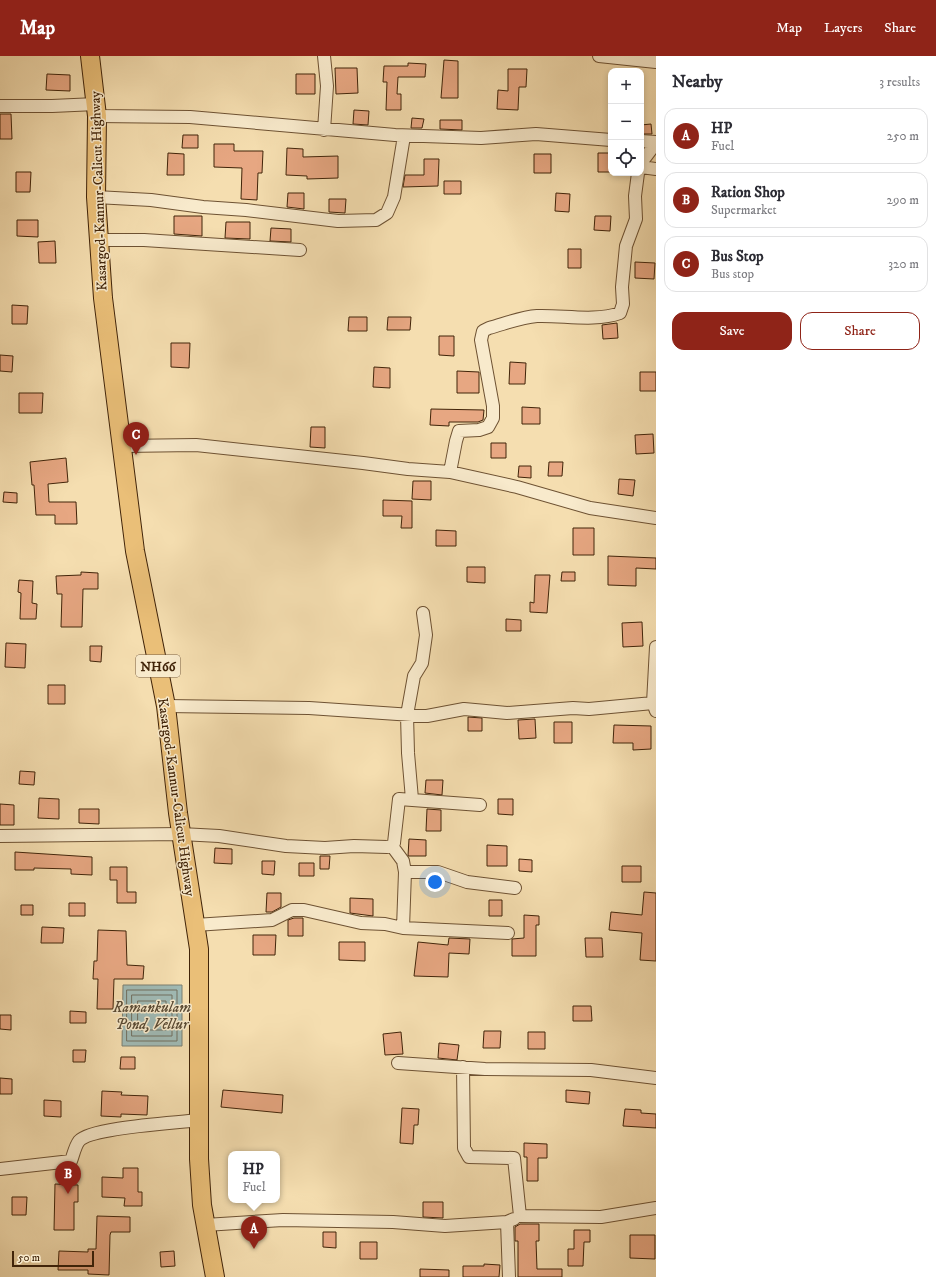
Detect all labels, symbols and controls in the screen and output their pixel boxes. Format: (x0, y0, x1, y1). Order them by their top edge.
text: Map (20, 17, 55, 40)
text: Map (776, 19, 802, 37)
text: Layers (824, 19, 862, 37)
text: Share (884, 19, 916, 37)
map controls (608, 68, 644, 176)
button: + (608, 68, 644, 104)
text: Nearby (672, 71, 722, 93)
text: 3 results (879, 74, 920, 90)
street label: Kasargod-Kannur-Calicut Highway (87, 90, 111, 291)
button: − (608, 104, 644, 140)
text: HP (711, 119, 732, 138)
text: A (682, 128, 690, 144)
text: 250 m (887, 128, 919, 144)
text: Fuel (711, 138, 734, 154)
button: locate (608, 140, 644, 176)
text: Ration Shop (711, 183, 785, 202)
text: B (682, 192, 690, 208)
text: 290 m (887, 192, 919, 208)
text: Supermarket (711, 202, 777, 218)
text: Bus Stop (711, 247, 763, 266)
text: C (682, 256, 690, 272)
text: 320 m (888, 256, 919, 272)
text: Bus stop (711, 266, 754, 282)
button: Save (672, 312, 792, 350)
button: Share (800, 312, 920, 350)
pin: C (123, 422, 149, 455)
road number: NH66 (136, 655, 180, 677)
street label: Kasargod-Kannur-Calicut Highway (153, 697, 199, 898)
your location (425, 872, 445, 892)
water label: Ramankulam Pond, Vellur (112, 998, 191, 1034)
popup (228, 1151, 280, 1203)
text: HP (242, 1160, 264, 1179)
pin: B (55, 1161, 81, 1194)
text: Fuel (242, 1179, 266, 1195)
pin: A (241, 1216, 267, 1249)
scale bar (12, 1249, 94, 1268)
text: 50 m (18, 1251, 40, 1265)

